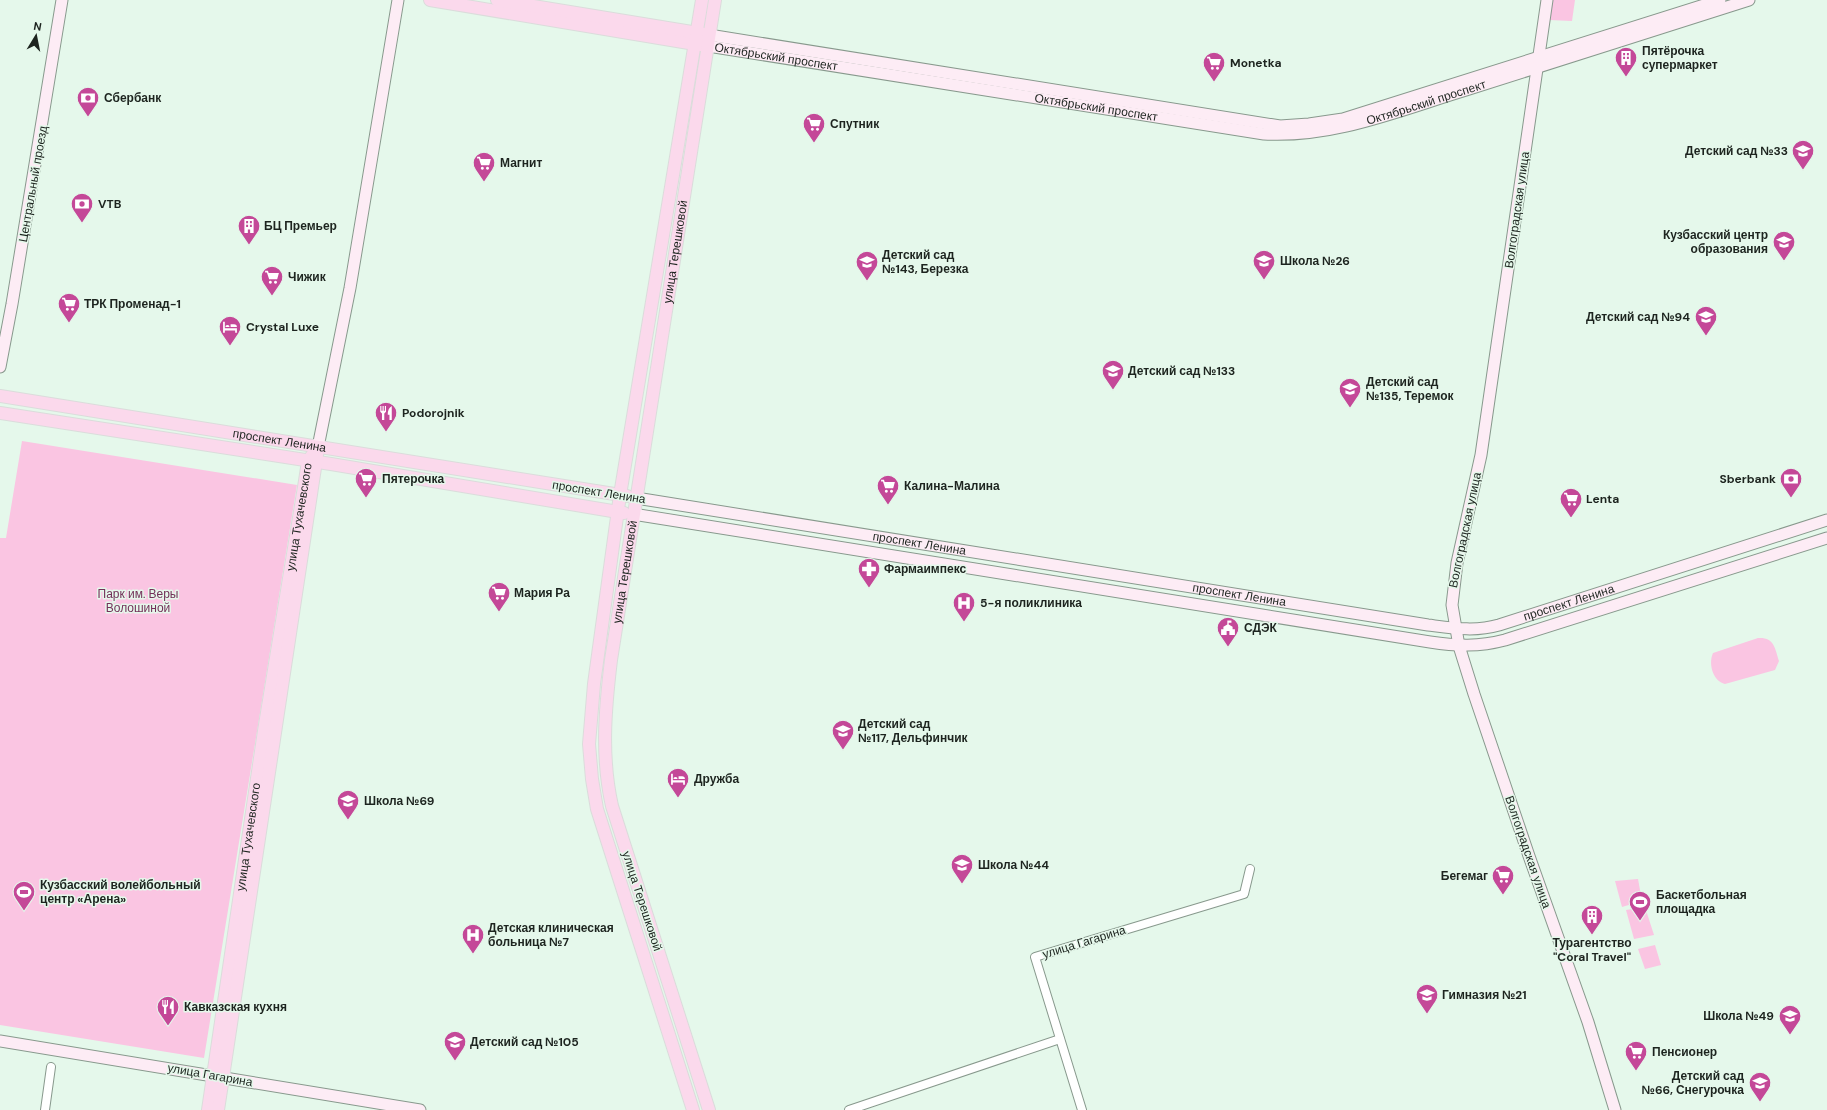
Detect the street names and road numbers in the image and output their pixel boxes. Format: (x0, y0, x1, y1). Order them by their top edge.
street label: Октябрьский проспект (713, 39, 839, 74)
street label: Октябрьский проспект (1365, 76, 1488, 129)
street label: Октябрьский проспект (1033, 90, 1159, 125)
street label: Центральный проезд (15, 125, 51, 243)
street label: Волгоградская улица (1501, 150, 1533, 269)
street label: улица Терешковой (659, 199, 691, 305)
street label: проспект Ленина (232, 425, 328, 456)
street label: улица Тухачевского (282, 462, 316, 572)
street label: Волгоградская улица (1445, 470, 1485, 589)
street label: проспект Ленина (551, 477, 647, 507)
street label: улица Терешковой (609, 519, 641, 625)
street label: проспект Ленина (872, 528, 968, 559)
street label: проспект Ленина (1191, 579, 1287, 610)
street label: проспект Ленина (1521, 581, 1617, 625)
street label: улица Тухачевского (232, 781, 264, 892)
street label: Волгоградская улица (1501, 794, 1555, 911)
street label: улица Терешковой (618, 849, 666, 953)
street label: улица Гагарина (1040, 922, 1128, 962)
street label: улица Гагарина (166, 1060, 254, 1090)

